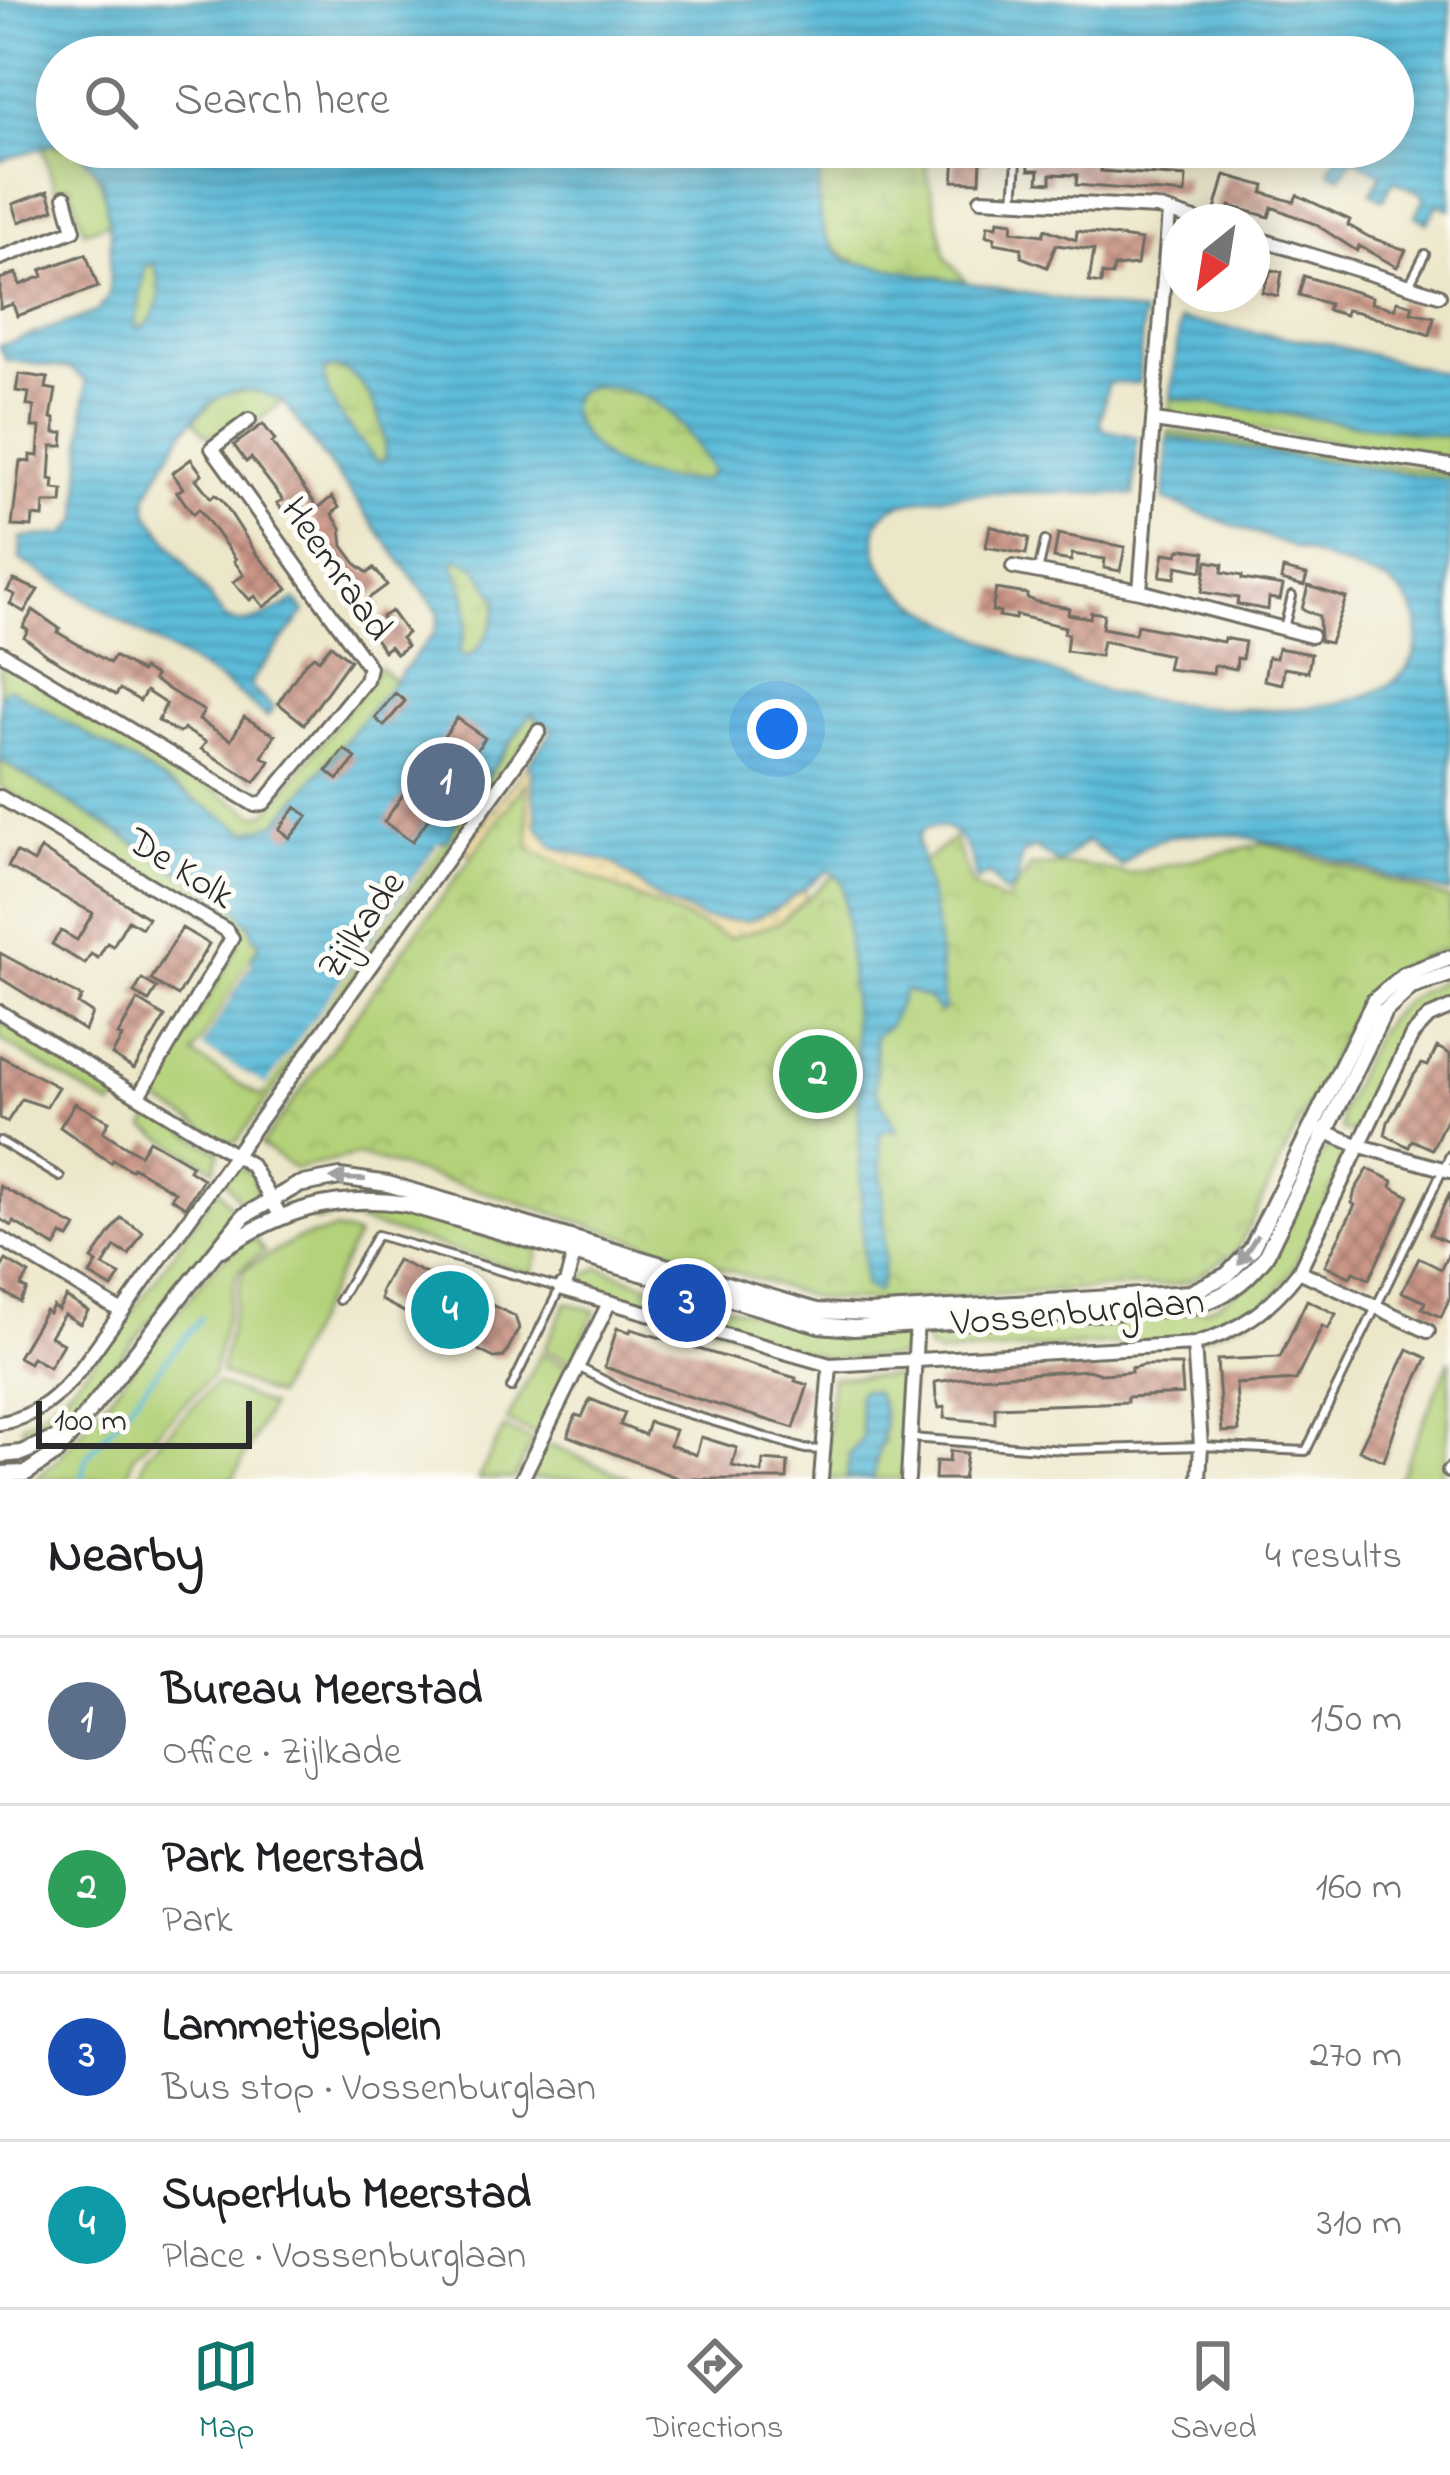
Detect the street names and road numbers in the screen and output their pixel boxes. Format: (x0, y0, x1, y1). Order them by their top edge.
street label: Heemraad (265, 486, 405, 654)
street label: De Kolk (114, 814, 246, 926)
street label: Zijlkade (305, 860, 421, 992)
street label: Vossenburglaan (948, 1275, 1207, 1354)

